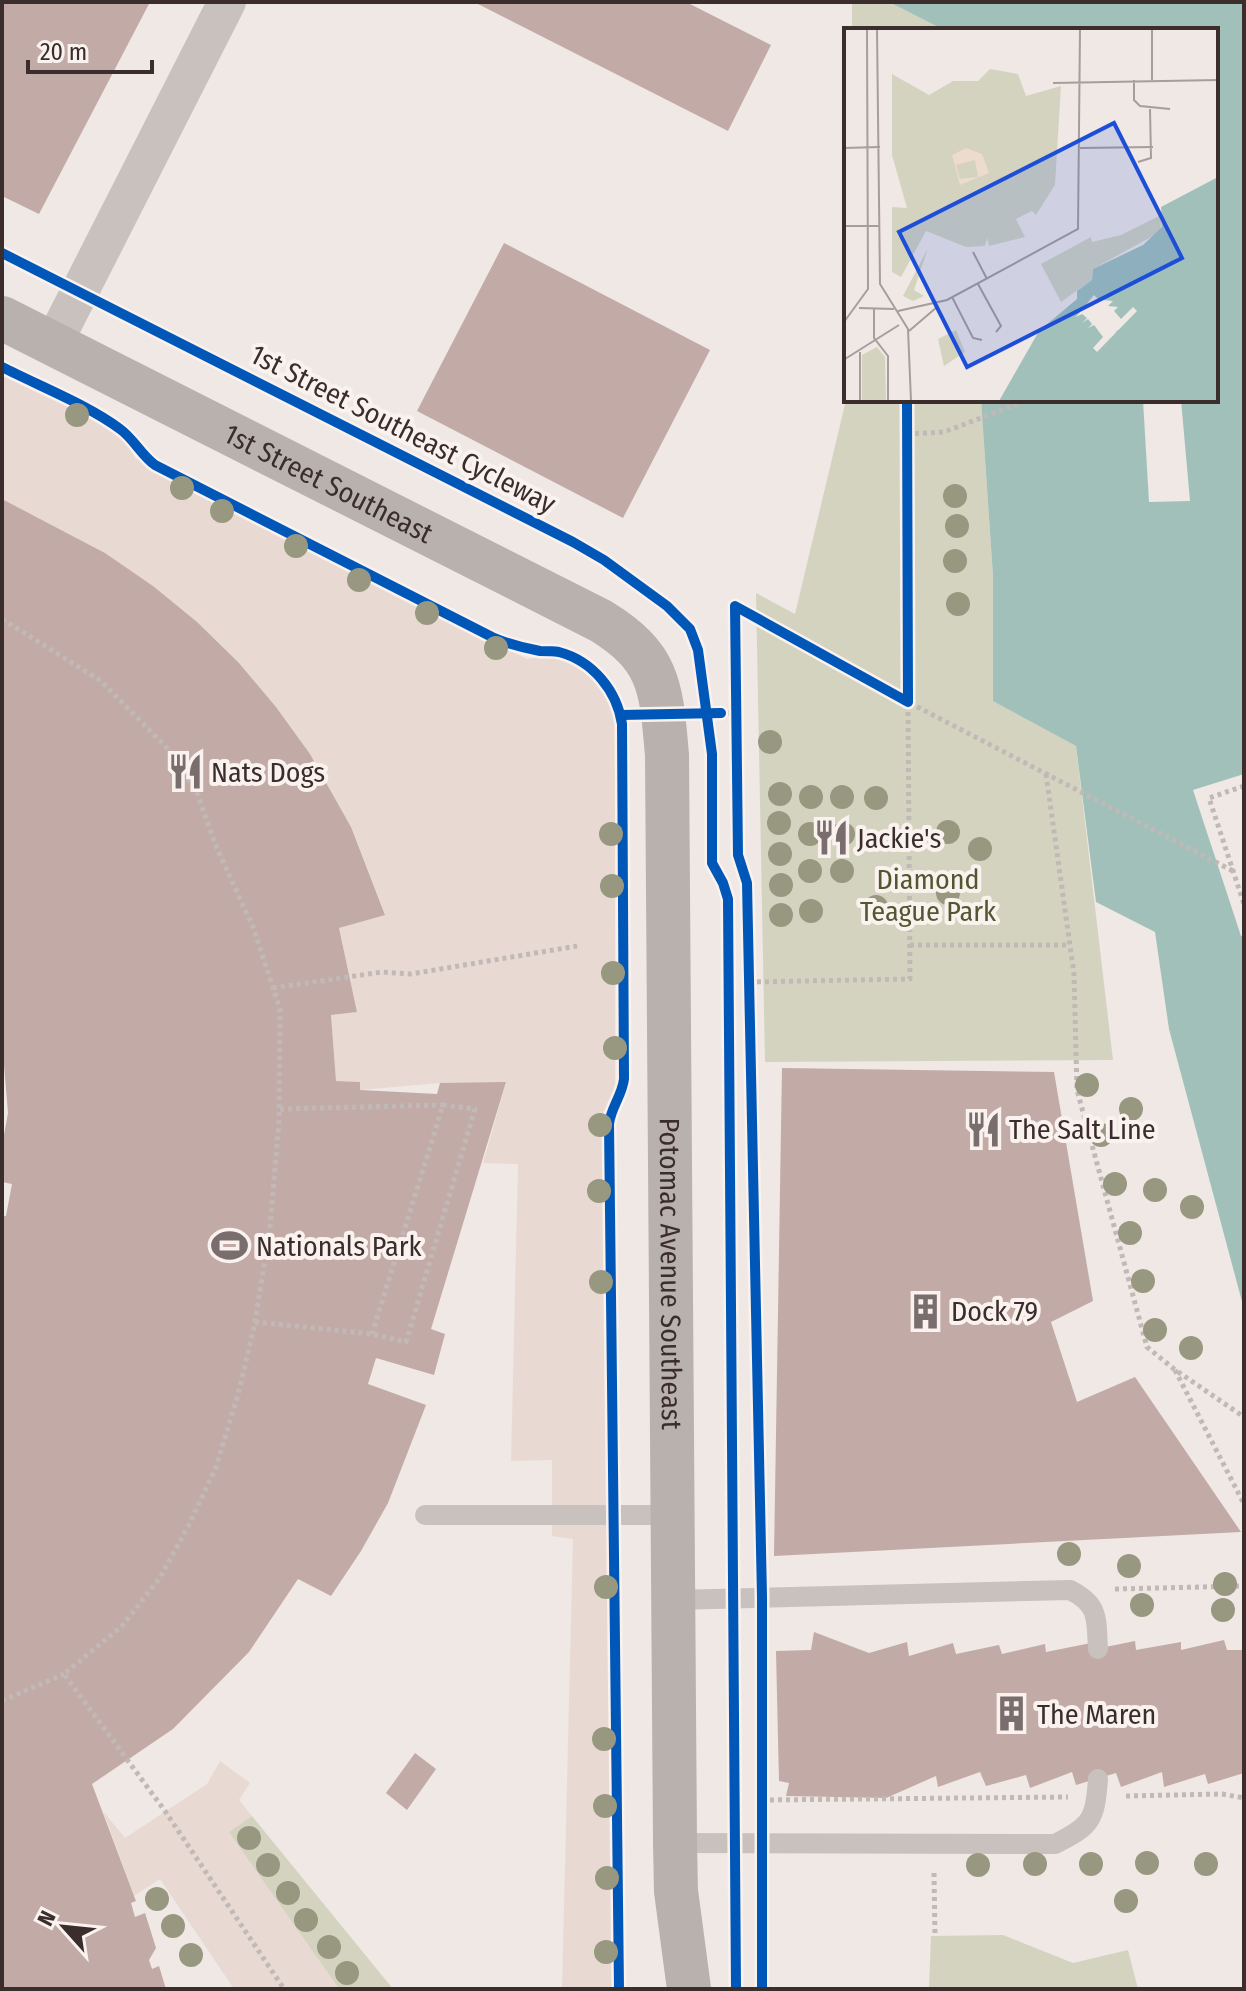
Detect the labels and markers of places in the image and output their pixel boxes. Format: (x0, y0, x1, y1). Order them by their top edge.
restaurant icon: Nats Dogs (166, 753, 204, 791)
place label: Nats Dogs (211, 756, 325, 789)
restaurant icon: Jackie's (812, 819, 850, 857)
place label: Jackie's (857, 822, 941, 855)
restaurant icon: The Salt Line (964, 1110, 1002, 1148)
place label: The Salt Line (1009, 1113, 1156, 1146)
sports icon: Nationals Park (211, 1227, 249, 1265)
place label: Nationals Park (256, 1230, 422, 1263)
building icon: Dock 79 (906, 1292, 944, 1330)
place label: Dock 79 (951, 1295, 1038, 1328)
building icon: The Maren (992, 1695, 1030, 1733)
place label: The Maren (1037, 1698, 1156, 1731)

